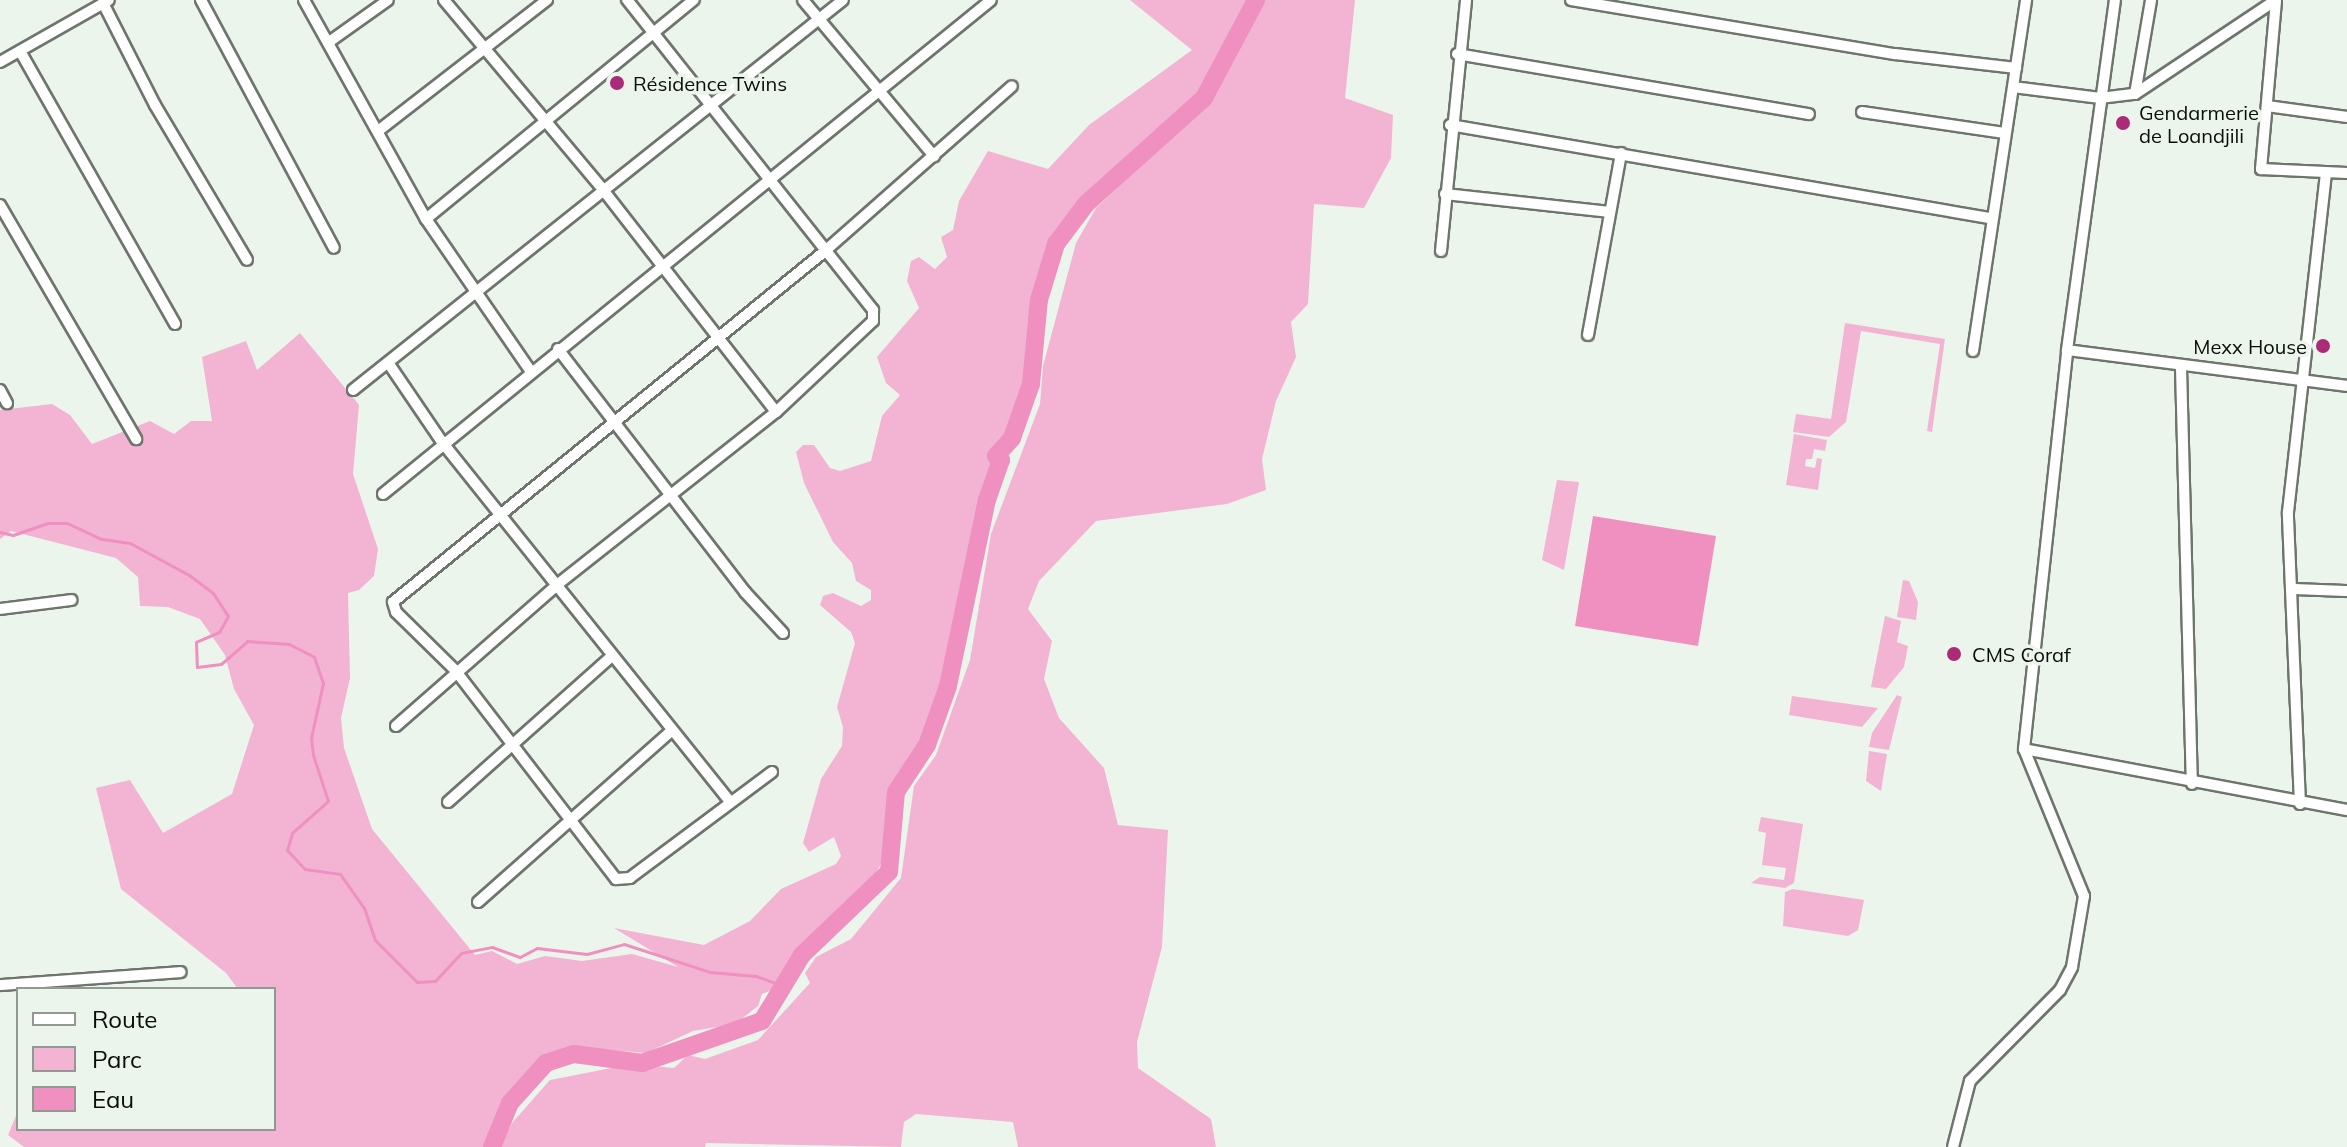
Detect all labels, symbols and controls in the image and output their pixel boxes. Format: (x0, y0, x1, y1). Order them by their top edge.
place label: Résidence Twins (633, 71, 787, 95)
marker: Résidence Twins (608, 74, 626, 92)
place label: Gendarmerie de Loandjili (2139, 100, 2259, 147)
marker: Gendarmerie de Loandjili (2114, 114, 2132, 132)
place label: Mexx House (2193, 334, 2307, 358)
marker: Mexx House (2314, 337, 2332, 355)
place label: CMS Coraf (1972, 642, 2071, 666)
marker: CMS Coraf (1943, 643, 1965, 665)
legend (16, 987, 276, 1131)
text: Route (92, 1004, 157, 1034)
text: Parc (92, 1044, 142, 1074)
text: Eau (92, 1084, 134, 1114)

